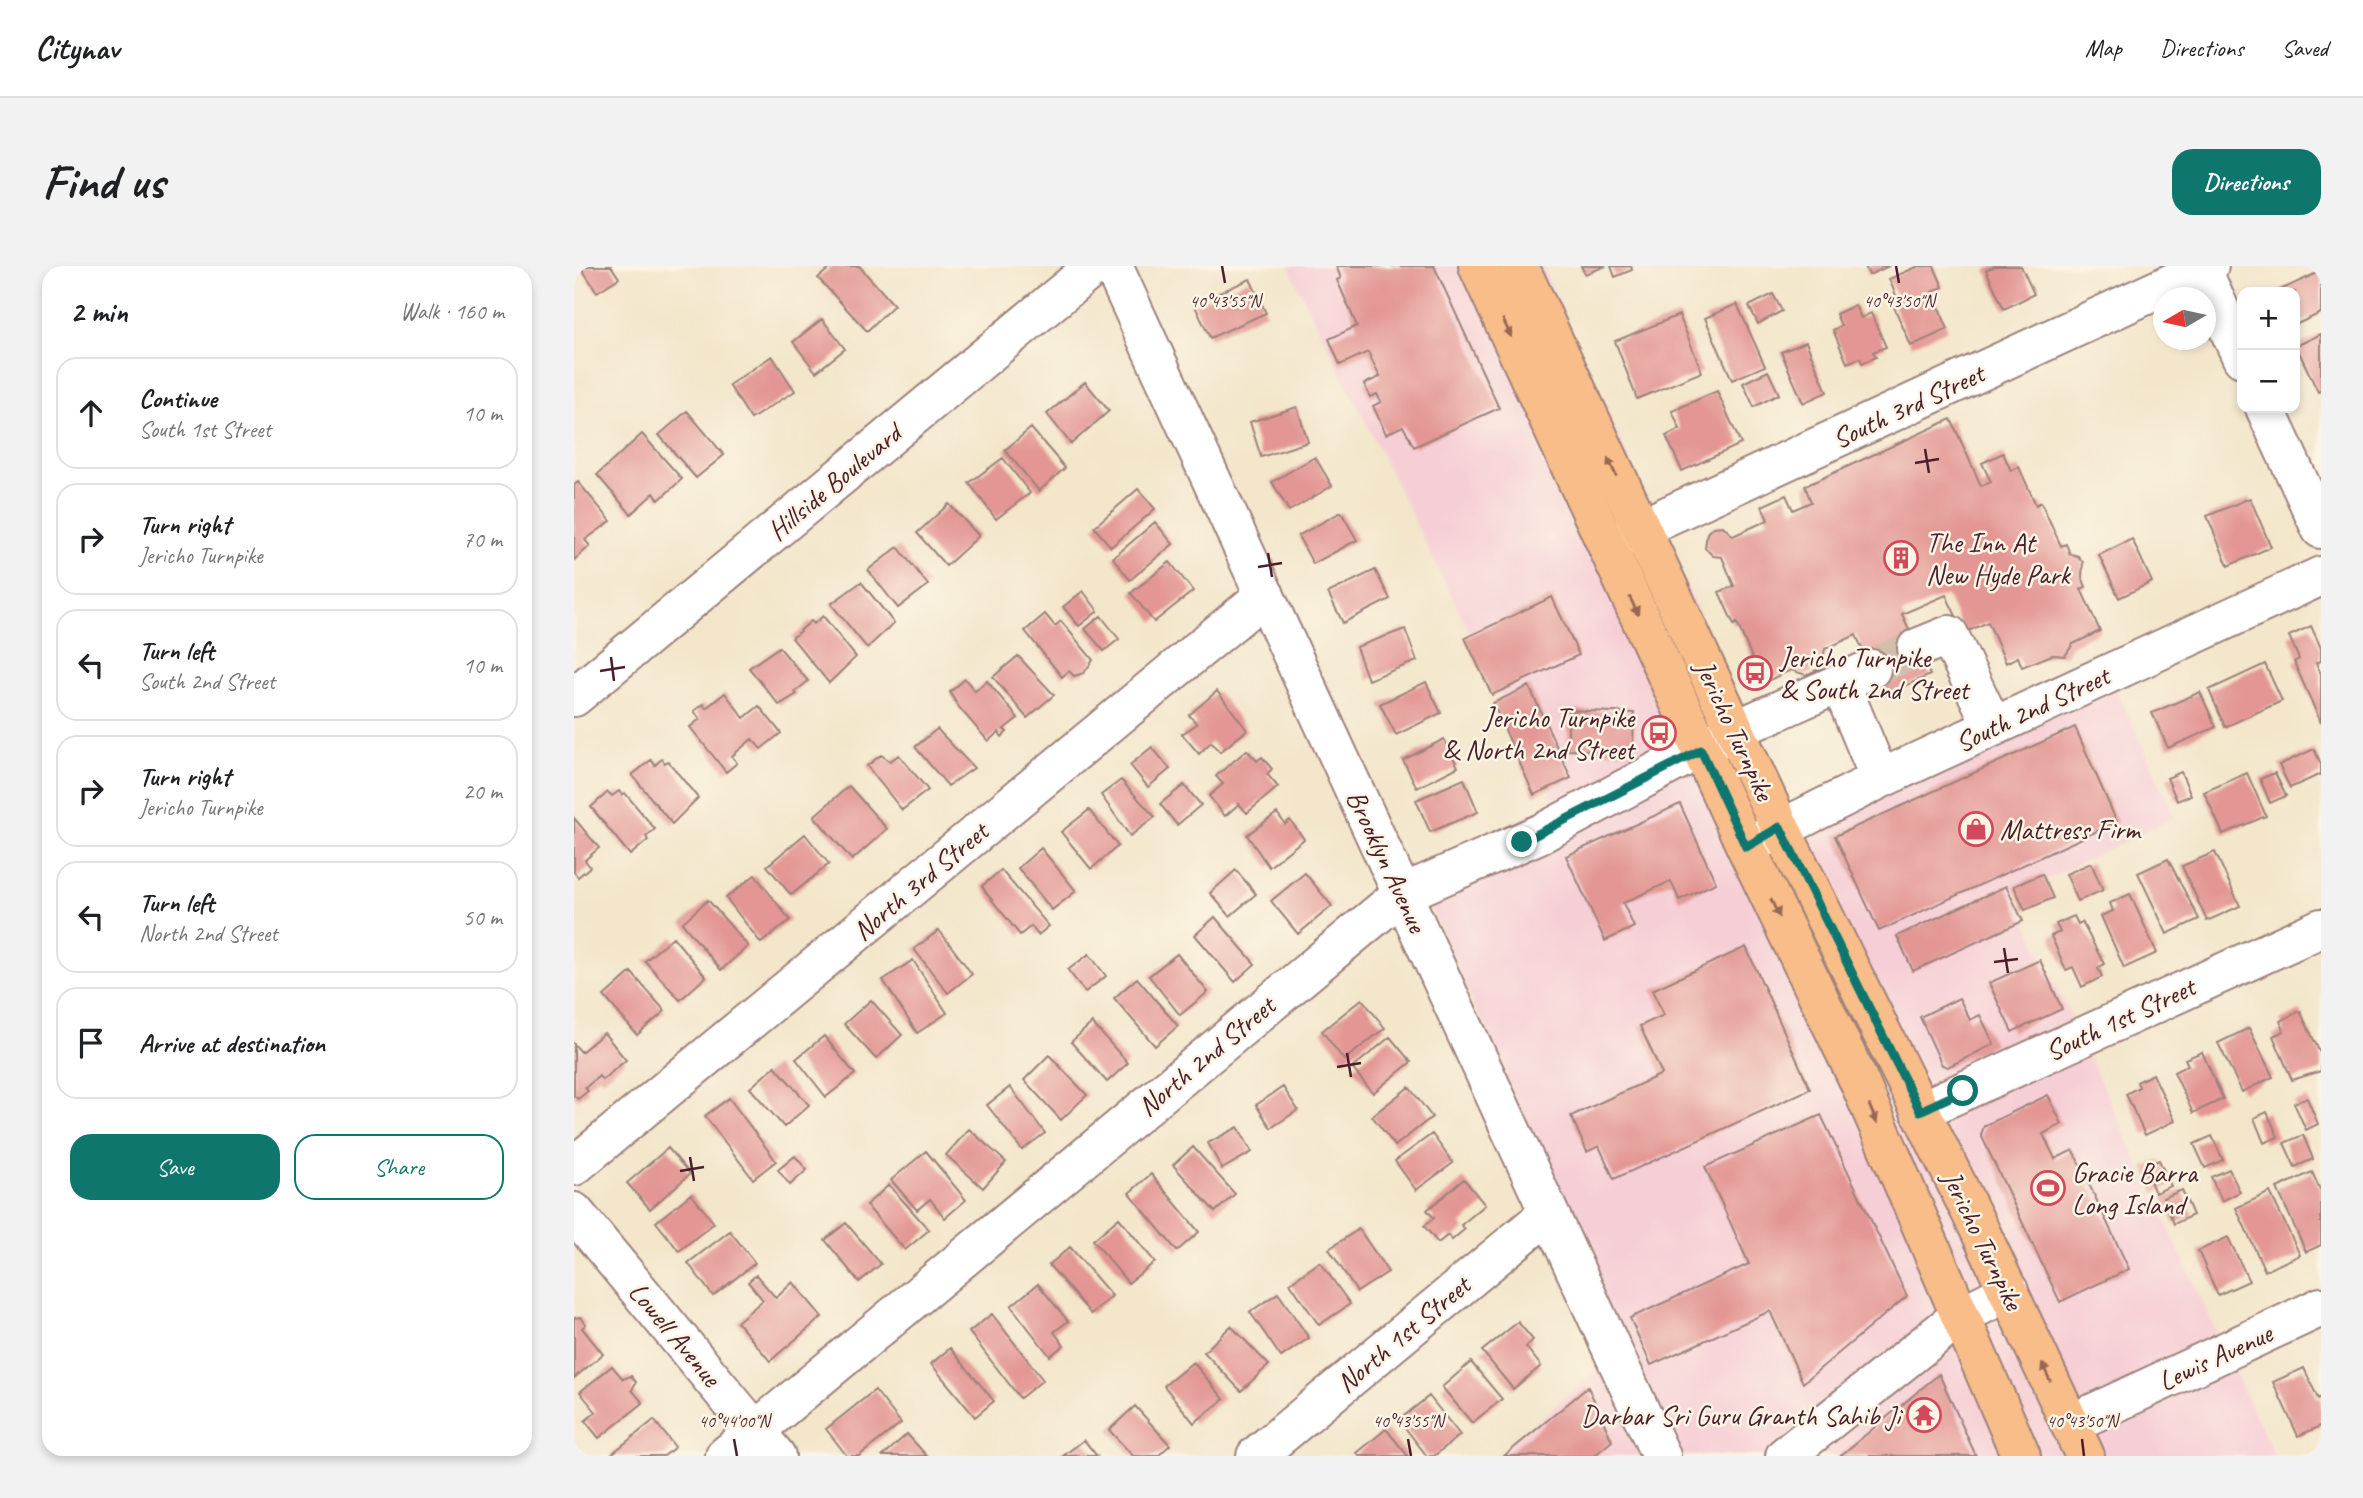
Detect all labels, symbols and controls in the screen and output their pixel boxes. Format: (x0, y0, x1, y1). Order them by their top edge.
text: Citynav (35, 27, 119, 69)
text: Map (2085, 33, 2122, 63)
text: Directions (2160, 33, 2243, 63)
text: Saved (2281, 33, 2328, 63)
button: Directions (2172, 149, 2321, 215)
text: Find us (42, 151, 164, 213)
north arrow (2153, 287, 2216, 350)
map controls (2237, 287, 2300, 413)
button: + (2237, 287, 2300, 350)
text: 40°43'55"N (1190, 290, 1264, 312)
text: 40°43'50"N (1864, 290, 1938, 312)
text: 2 min (70, 293, 127, 331)
text: Walk · 160 m (400, 297, 504, 326)
one-way arrow (1501, 318, 1513, 338)
button: − (2237, 350, 2300, 413)
street label: South 3rd Street (1827, 354, 1992, 456)
text: Continue (139, 382, 217, 415)
icon: ahead (72, 394, 110, 432)
text: 10 m (463, 399, 502, 428)
street label: Hillside Boulevard (760, 413, 911, 548)
text: South 1st Street (139, 415, 271, 444)
one-way arrow (1606, 457, 1618, 477)
text: Turn right (139, 508, 230, 541)
icon: right (72, 520, 110, 558)
text: 70 m (463, 525, 502, 554)
place label: The Inn At New Hyde Park (1926, 525, 2071, 592)
building icon: The Inn At New Hyde Park (1882, 539, 1920, 577)
text: Jericho Turnpike (139, 541, 263, 570)
one-way arrow (1629, 596, 1640, 617)
text: Turn left (139, 634, 214, 667)
place label: Jericho Turnpike & South 2nd Street (1778, 640, 1971, 707)
icon: left (72, 646, 110, 684)
text: 10 m (463, 651, 502, 680)
street label: Jericho Turnpike (1687, 653, 1783, 807)
bus stop icon: Jericho Turnpike & South 2nd Street (1736, 654, 1774, 692)
street label: South 2nd Street (1950, 657, 2117, 760)
text: South 2nd Street (139, 667, 275, 696)
place label: Jericho Turnpike & North 2nd Street (1443, 700, 1637, 767)
bus stop icon: Jericho Turnpike & North 2nd Street (1640, 714, 1678, 752)
text: Turn right (139, 760, 230, 793)
icon: right (72, 772, 110, 810)
text: 20 m (463, 777, 502, 806)
street label: Brooklyn Avenue (1339, 784, 1436, 939)
text: Jericho Turnpike (139, 793, 263, 822)
shop icon: Mattress Firm (1957, 810, 1995, 848)
street label: North 3rd Street (845, 812, 997, 948)
place label: Mattress Firm (2000, 812, 2142, 847)
route end (1506, 826, 1537, 857)
text: Turn left (139, 886, 214, 919)
icon: left (72, 898, 110, 936)
one-way arrow (1770, 898, 1781, 918)
text: 50 m (463, 903, 502, 932)
text: North 2nd Street (139, 919, 278, 948)
street label: South 1st Street (2040, 968, 2203, 1069)
street label: North 2nd Street (1130, 987, 1284, 1124)
icon: arrive (72, 1024, 110, 1062)
text: Arrive at destination (139, 1027, 325, 1060)
route start (1947, 1075, 1978, 1106)
one-way arrow (1868, 1103, 1879, 1124)
button: Save (70, 1134, 280, 1200)
button: Share (294, 1134, 504, 1200)
place label: Gracie Barra Long Island (2072, 1155, 2199, 1222)
street label: Jericho Turnpike (1933, 1163, 2033, 1317)
sports icon: Gracie Barra Long Island (2029, 1169, 2067, 1207)
street label: North 1st Street (1329, 1266, 1479, 1400)
street label: Lowell Avenue (621, 1275, 730, 1395)
street label: Lewis Avenue (2153, 1315, 2279, 1398)
one-way arrow (2040, 1362, 2052, 1382)
temple icon: Darbar Sri Guru Granth Sahib Ji (1905, 1396, 1943, 1434)
place label: Darbar Sri Guru Granth Sahib Ji (1581, 1398, 1904, 1433)
text: 40°44'00"N (699, 1410, 773, 1432)
text: 40°43'55"N (1373, 1410, 1447, 1432)
text: 40°43'50"N (2047, 1410, 2121, 1432)

